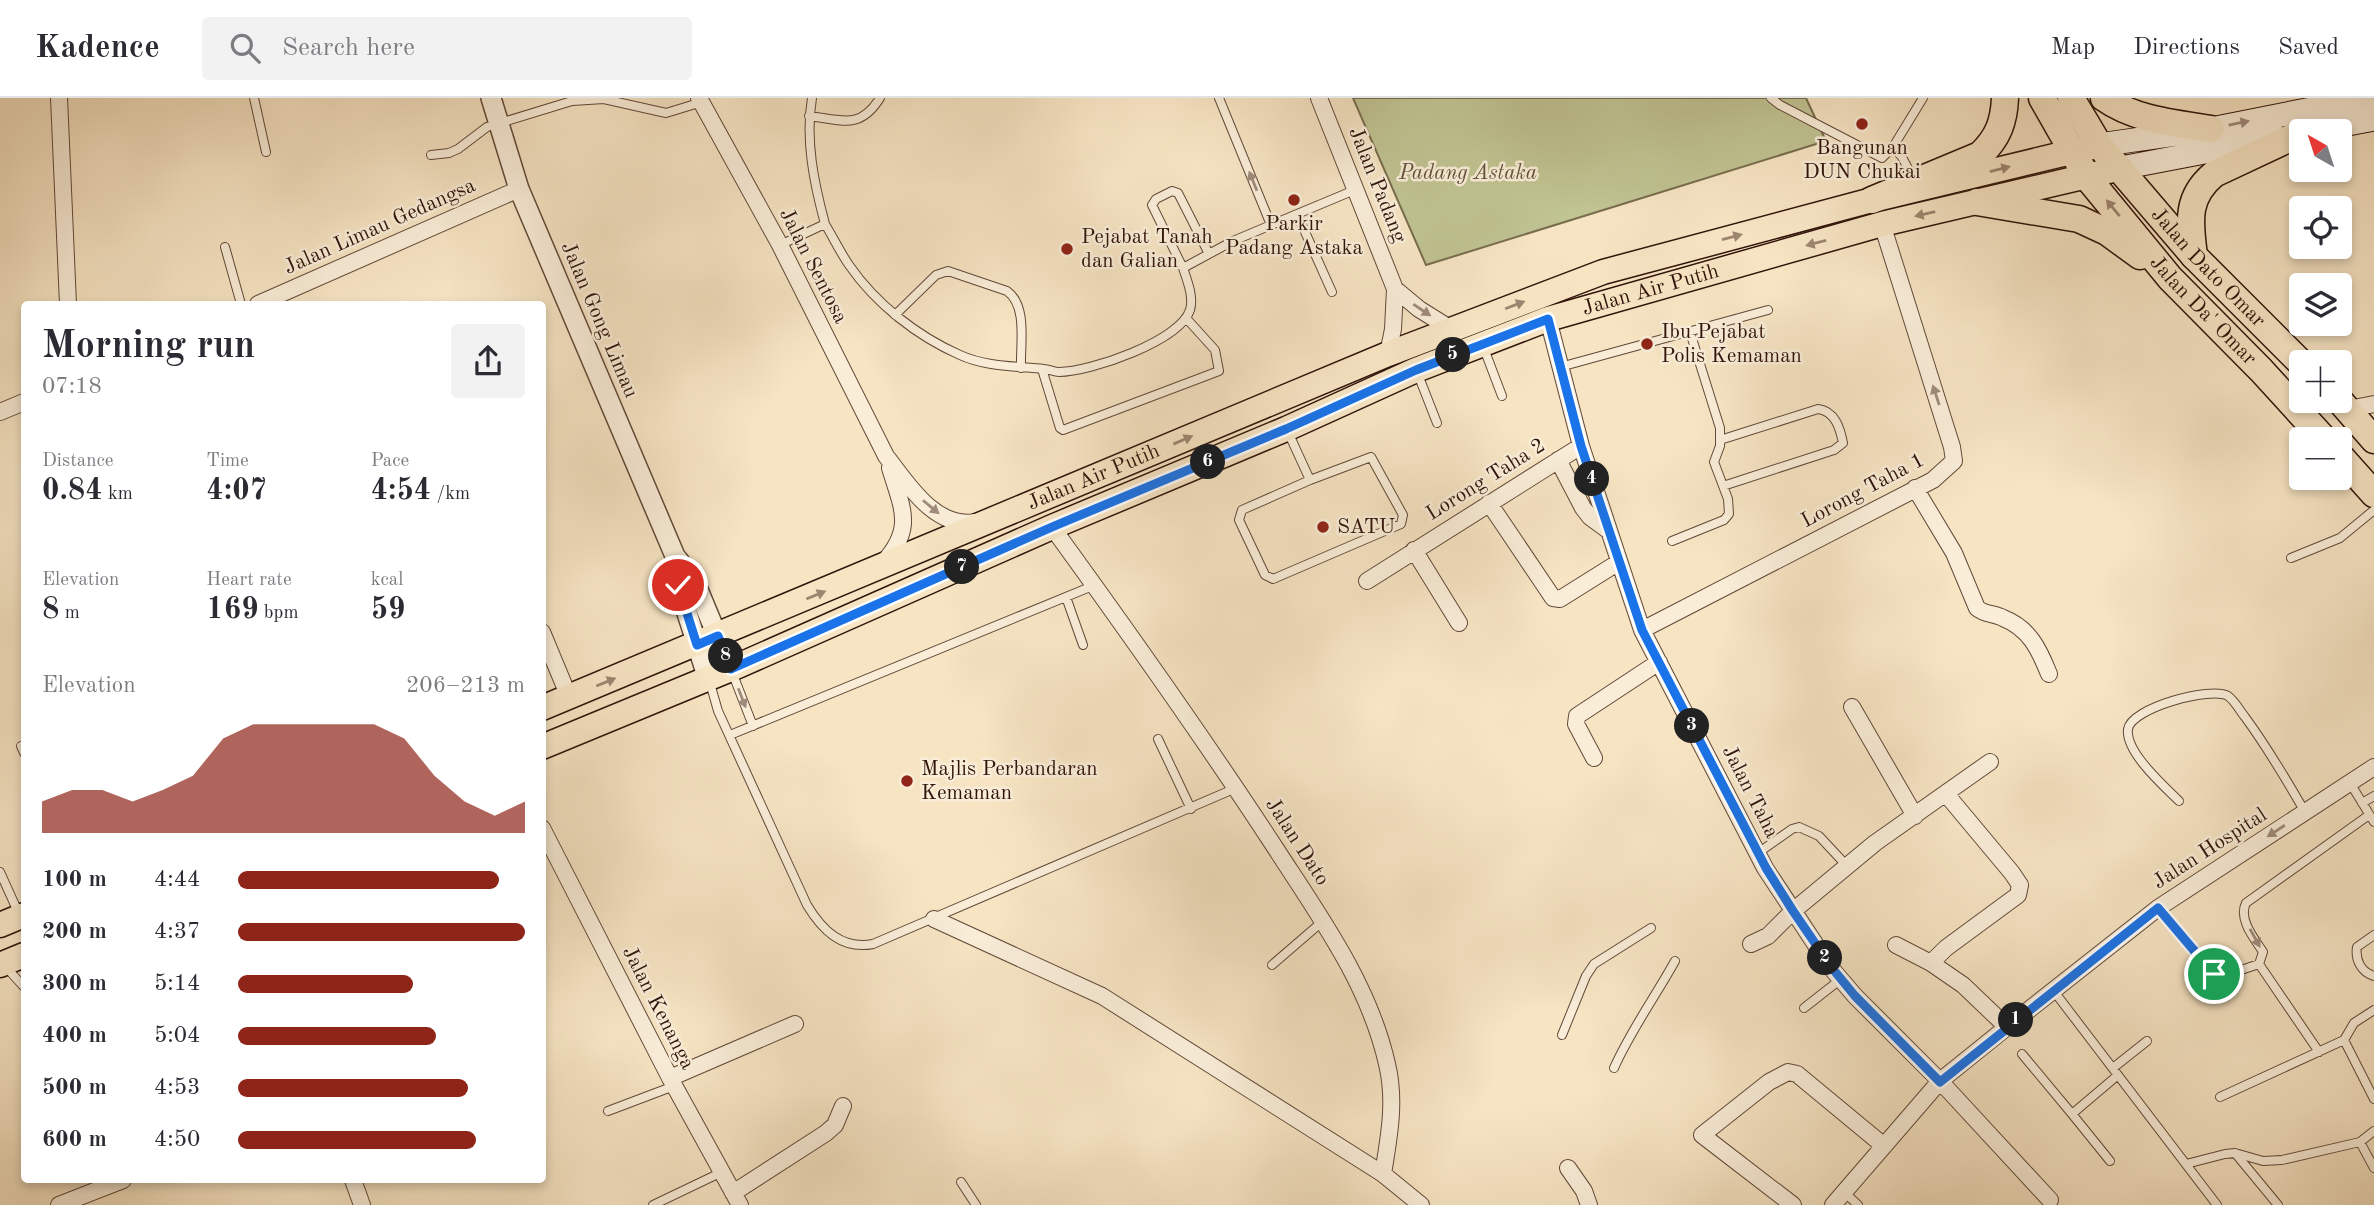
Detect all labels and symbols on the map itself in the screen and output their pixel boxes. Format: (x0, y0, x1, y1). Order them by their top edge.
marker: Bangunan DUN Chukai (1854, 116, 1870, 132)
one-way arrow (2228, 118, 2250, 129)
north arrow (2289, 119, 2352, 182)
street label: Jalan Padang (1344, 124, 1410, 246)
place label: Bangunan DUN Chukai (1803, 138, 1921, 183)
park label: Padang Astaka (1398, 163, 1537, 184)
one-way arrow (1989, 163, 2011, 174)
one-way arrow (1247, 170, 1258, 191)
street label: Jalan Limau Gedangsa (281, 175, 479, 279)
marker: Parkir Padang Astaka (1286, 192, 1302, 208)
one-way arrow (2106, 200, 2121, 217)
street label: Jalan Dato Omar (2147, 204, 2270, 332)
street label: Jalan Sentosa (775, 205, 851, 327)
one-way arrow (1914, 209, 1936, 220)
place label: Parkir Padang Astaka (1225, 214, 1363, 259)
place label: Pejabat Tanah dan Galian (1081, 227, 1213, 272)
one-way arrow (1722, 232, 1743, 242)
one-way arrow (1805, 238, 1826, 248)
street label: Jalan Gong Limau (557, 239, 641, 401)
marker: Pejabat Tanah dan Galian (1059, 241, 1075, 257)
street label: Jalan Da' Omar (2146, 252, 2261, 369)
street label: Jalan Air Putih (1580, 260, 1721, 319)
one-way arrow (1504, 299, 1525, 310)
one-way arrow (1413, 303, 1431, 317)
place label: Ibu Pejabat Polis Kemaman (1661, 322, 1802, 367)
marker: Ibu Pejabat Polis Kemaman (1639, 336, 1655, 352)
pin: 5 (1436, 338, 1470, 372)
one-way arrow (1930, 385, 1940, 406)
one-way arrow (1173, 434, 1194, 445)
street label: Lorong Taha 2 (1423, 435, 1549, 525)
street label: Jalan Air Putih (1024, 440, 1163, 514)
pin: 6 (1190, 444, 1226, 480)
street label: Lorong Taha 1 (1798, 450, 1928, 532)
pin: 4 (1574, 462, 1610, 496)
one-way arrow (922, 499, 940, 515)
place label: SATU (1337, 517, 1395, 538)
marker: SATU (1315, 519, 1331, 535)
pin: 7 (944, 550, 979, 584)
pin (648, 555, 708, 615)
one-way arrow (806, 590, 827, 601)
pin: 8 (708, 638, 744, 674)
one-way arrow (595, 676, 616, 687)
one-way arrow (736, 687, 747, 708)
pin: 3 (1674, 708, 1710, 744)
street label: Jalan Taha (1718, 742, 1782, 842)
place label: Majlis Perbandaran Kemaman (921, 759, 1098, 804)
marker: Majlis Perbandaran Kemaman (899, 773, 915, 789)
street label: Jalan Dato (1261, 795, 1333, 889)
street label: Jalan Hospital (2149, 804, 2271, 893)
one-way arrow (2266, 824, 2285, 837)
one-way arrow (2249, 928, 2261, 948)
pin: 2 (1808, 940, 1842, 976)
street label: Jalan Kenanga (618, 943, 698, 1073)
pin (2184, 944, 2244, 1004)
pin: 1 (1998, 1002, 2034, 1038)

